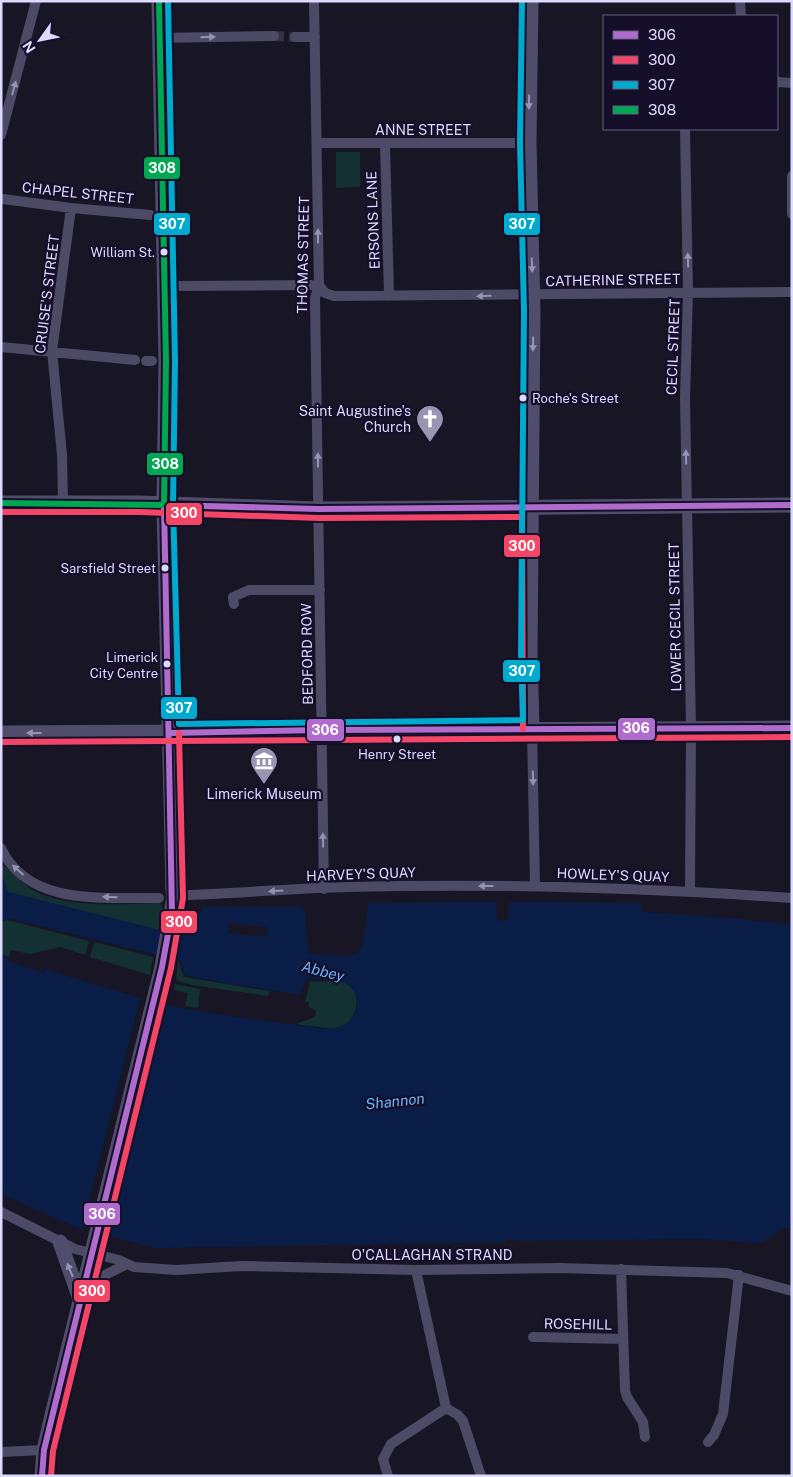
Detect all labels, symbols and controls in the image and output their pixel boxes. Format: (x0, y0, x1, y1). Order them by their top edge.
north arrow (15, 15, 65, 65)
legend (603, 15, 778, 130)
text: 306 (648, 26, 676, 43)
one-way arrow (200, 33, 216, 41)
text: N (19, 38, 39, 56)
text: 300 (648, 51, 676, 68)
text: 307 (648, 76, 675, 93)
one-way arrow (10, 80, 18, 95)
one-way arrow (525, 95, 533, 111)
text: 308 (648, 101, 676, 118)
street label: ANNE STREET (375, 122, 471, 138)
line badge: 308 (143, 156, 181, 180)
text: 308 (148, 160, 176, 176)
street label: ERSONS LANE (363, 171, 383, 269)
street label: CHAPEL STREET (21, 179, 135, 207)
street label: THOMAS STREET (294, 196, 312, 314)
line badge: 307 (153, 212, 191, 236)
line badge: 307 (503, 212, 541, 236)
text: 307 (159, 216, 186, 232)
text: 307 (509, 216, 536, 232)
one-way arrow (314, 228, 322, 244)
street label: CRUISE'S STREET (32, 234, 62, 354)
place label: William St. (90, 245, 155, 260)
marker: William St. (159, 247, 169, 257)
one-way arrow (683, 251, 691, 267)
one-way arrow (528, 257, 536, 273)
street label: CATHERINE STREET (545, 271, 681, 289)
one-way arrow (476, 292, 492, 300)
street label: CECIL STREET (663, 299, 683, 395)
one-way arrow (529, 336, 537, 352)
place label: Roche's Street (532, 391, 619, 406)
marker: Roche's Street (518, 393, 528, 403)
place label: Saint Augustine's Church (299, 403, 411, 435)
church icon: Saint Augustine's Church (415, 404, 445, 443)
one-way arrow (682, 449, 690, 465)
line badge: 308 (146, 452, 184, 476)
one-way arrow (314, 452, 322, 468)
text: 308 (151, 456, 179, 472)
line badge: 300 (165, 502, 203, 526)
text: 300 (170, 505, 198, 521)
line badge: 300 (503, 534, 541, 558)
text: 300 (508, 538, 536, 554)
street label: LOWER CECIL STREET (666, 542, 684, 692)
place label: Sarsfield Street (60, 561, 156, 576)
marker: Sarsfield Street (160, 563, 170, 573)
street label: BEDFORD ROW (298, 602, 316, 705)
place label: Limerick City Centre (90, 650, 158, 681)
marker: Limerick City Centre (162, 659, 172, 669)
line badge: 307 (502, 659, 541, 683)
text: 307 (509, 663, 536, 679)
line badge: 307 (160, 696, 198, 720)
text: 307 (166, 700, 193, 716)
line badge: 306 (617, 717, 656, 741)
line badge: 306 (306, 718, 345, 742)
text: 306 (622, 720, 650, 736)
text: 306 (311, 722, 339, 738)
one-way arrow (25, 729, 41, 737)
marker: Henry Street (392, 734, 402, 744)
museum icon: Limerick Museum (249, 746, 279, 785)
place label: Henry Street (358, 747, 436, 762)
one-way arrow (529, 770, 537, 786)
place label: Limerick Museum (206, 786, 322, 802)
one-way arrow (319, 832, 327, 848)
one-way arrow (12, 864, 24, 875)
street label: HARVEY'S QUAY (306, 864, 417, 884)
street label: HOWLEY'S QUAY (556, 865, 670, 885)
one-way arrow (478, 882, 494, 890)
one-way arrow (267, 887, 283, 895)
one-way arrow (102, 893, 118, 901)
line badge: 300 (160, 910, 198, 934)
text: 300 (165, 914, 193, 930)
water label: Abbey (300, 958, 346, 985)
water label: Shannon (365, 1089, 425, 1113)
line badge: 306 (83, 1202, 121, 1226)
text: 306 (88, 1206, 116, 1222)
street label: O'CALLAGHAN STRAND (351, 1247, 513, 1263)
one-way arrow (66, 1263, 73, 1278)
line badge: 300 (73, 1279, 111, 1303)
text: 300 (78, 1283, 106, 1299)
street label: ROSEHILL (544, 1315, 612, 1333)

